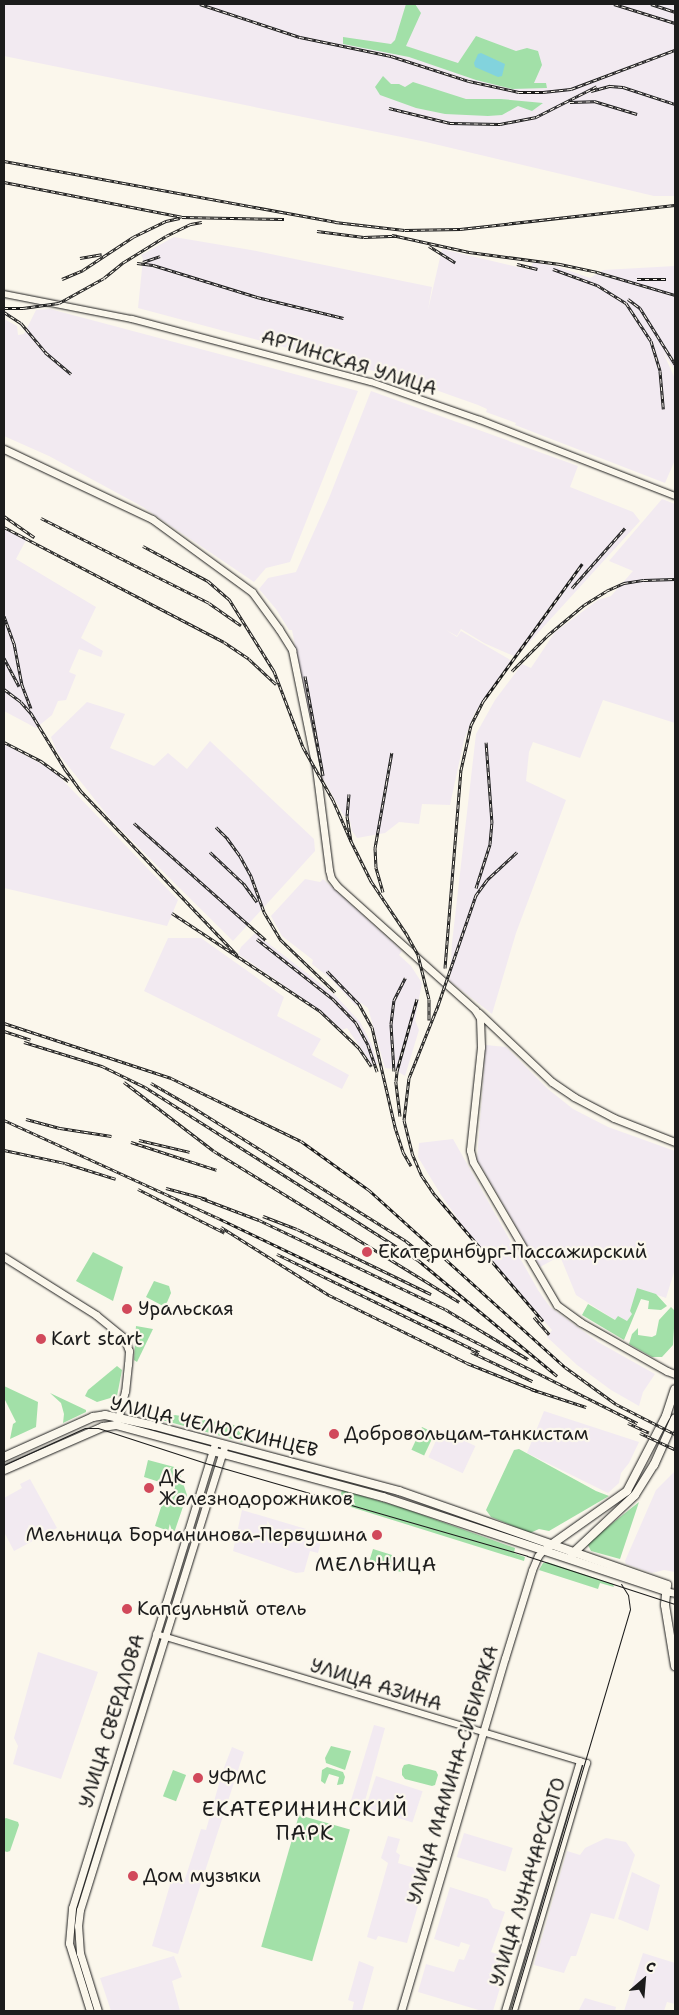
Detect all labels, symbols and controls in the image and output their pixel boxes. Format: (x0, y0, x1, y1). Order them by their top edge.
street label: АРТИНСКАЯ УЛИЦА (258, 325, 440, 401)
place label: Екатеринбург-Пассажирский (378, 1241, 647, 1263)
marker: Екатеринбург-Пассажирский (360, 1245, 374, 1259)
place label: Уральская (138, 1298, 234, 1320)
marker: Уральская (120, 1302, 134, 1316)
place label: Kart start (51, 1328, 143, 1350)
marker: Kart start (35, 1333, 47, 1345)
street label: УЛИЦА ЧЕЛЮСКИНЦЕВ (108, 1392, 320, 1462)
place label: Добровольцам-танкистам (344, 1423, 588, 1445)
marker: Добровольцам-танкистам (328, 1428, 340, 1440)
place label: ДК Железнодорожников (159, 1466, 353, 1510)
marker: ДК Железнодорожников (143, 1482, 155, 1494)
place label: Мельница Борчанинова-Первушина (26, 1524, 367, 1546)
marker: Мельница Борчанинова-Первушина (371, 1529, 383, 1541)
district label: МЕЛЬНИЦА (314, 1552, 438, 1576)
place label: Капсульный отель (137, 1598, 306, 1620)
marker: Капсульный отель (121, 1603, 133, 1615)
street label: УЛИЦА СВЕРДЛОВА (75, 1631, 149, 1811)
street label: УЛИЦА МАМИНА-СИБИРЯКА (403, 1643, 503, 1907)
street label: УЛИЦА АЗИНА (307, 1654, 445, 1716)
place label: УФМС (208, 1767, 267, 1789)
marker: УФМС (192, 1772, 204, 1784)
street label: УЛИЦА ЛУНАЧАРСКОГО (485, 1775, 571, 1989)
district label: ЕКАТЕРИНИНСКИЙ ПАРК (200, 1796, 410, 1846)
place label: Дом музыки (143, 1865, 261, 1887)
marker: Дом музыки (127, 1870, 139, 1882)
north arrow (619, 1955, 669, 2005)
text: С (643, 1957, 659, 1977)

